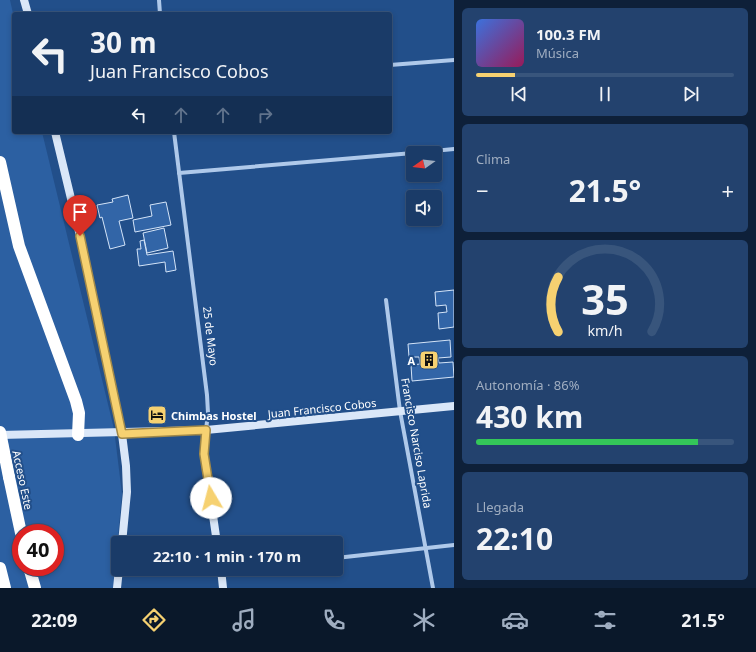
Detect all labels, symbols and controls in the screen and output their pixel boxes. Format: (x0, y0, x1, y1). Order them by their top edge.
text: 30 m (90, 23, 157, 61)
text: 100.3 FM (536, 24, 601, 44)
icon: left (24, 28, 76, 80)
text: Música (536, 44, 579, 62)
text: Juan Francisco Cobos (90, 59, 269, 83)
icon: previous (508, 83, 530, 105)
icon: pause (594, 83, 616, 105)
icon: next (680, 83, 702, 105)
icon: left (128, 104, 150, 126)
icon: ahead (170, 104, 192, 126)
icon: ahead (212, 104, 234, 126)
icon: right (254, 104, 276, 126)
north arrow (406, 146, 442, 182)
map controls (406, 146, 442, 226)
text: Clima (476, 150, 510, 168)
text: 21.5° (569, 170, 641, 211)
text: − (476, 175, 489, 205)
text: + (721, 175, 734, 205)
button: sound (406, 190, 442, 226)
pin (63, 195, 97, 236)
icon: arrive (69, 201, 91, 223)
text: 35 (581, 271, 629, 327)
street label: 25 de Mayo (200, 305, 222, 367)
text: km/h (587, 321, 623, 340)
building icon: A (418, 349, 440, 371)
place label: A (407, 353, 415, 368)
text: Autonomía · 86% (476, 376, 580, 394)
street label: Francisco Narciso Laprida (398, 377, 436, 509)
street label: Juan Francisco Cobos (266, 395, 377, 421)
text: 430 km (476, 396, 583, 437)
hotel icon: Chimbas Hostel (146, 404, 168, 426)
place label: Chimbas Hostel (171, 408, 257, 423)
street label: Acceso Este (9, 449, 37, 511)
position arrow (190, 477, 232, 519)
text: Llegada (476, 498, 524, 516)
text: 22:10 (476, 518, 553, 559)
speed limit sign: 40 (12, 524, 64, 576)
text: 22:10 · 1 min · 170 m (153, 546, 301, 566)
icon: directions (140, 606, 168, 634)
icon: music (230, 606, 258, 634)
icon: phone (320, 606, 348, 634)
icon: climate (410, 606, 438, 634)
icon: car (501, 606, 529, 634)
icon: filters (591, 606, 619, 634)
text: 22:09 (31, 608, 77, 632)
text: 21.5° (681, 608, 725, 632)

